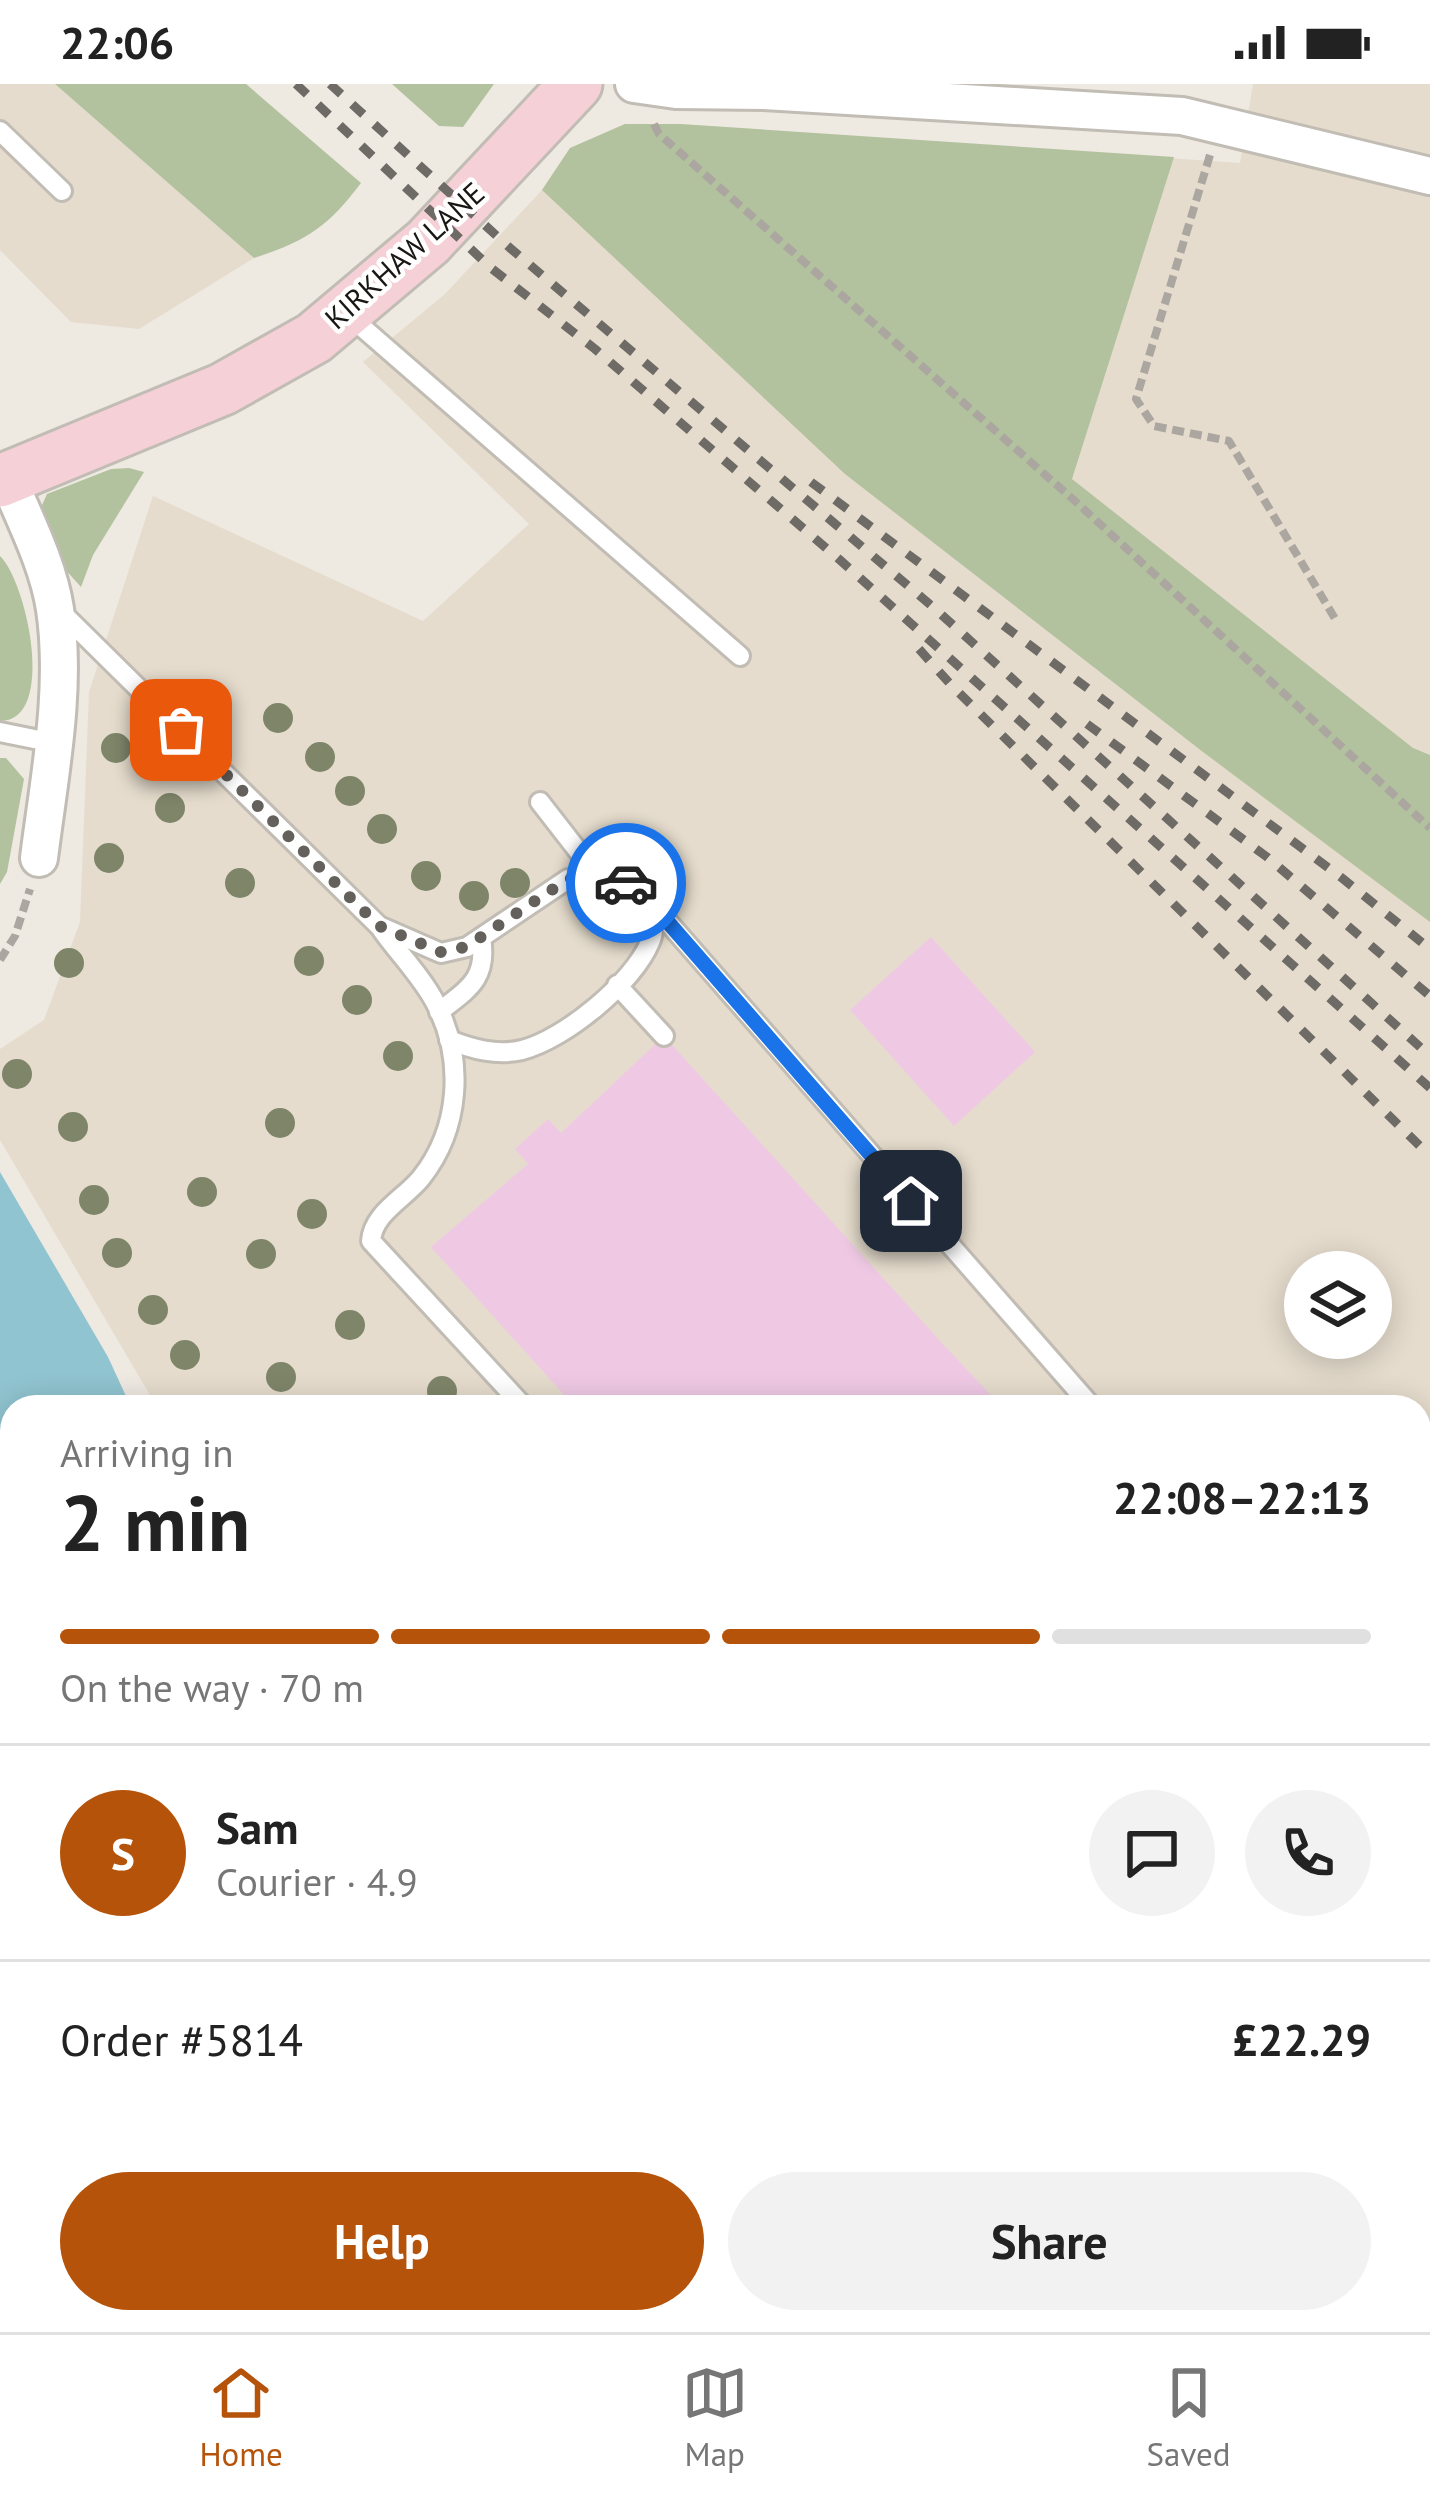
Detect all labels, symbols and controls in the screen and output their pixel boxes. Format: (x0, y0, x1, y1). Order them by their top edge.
text: 22:06 (60, 13, 174, 71)
street label: KIRKHAW LANE (316, 173, 492, 337)
pin (130, 679, 232, 781)
icon: bag (148, 697, 214, 763)
courier (566, 823, 686, 943)
icon: car (593, 850, 659, 916)
pin (860, 1150, 962, 1252)
icon: home (878, 1168, 944, 1234)
map controls (1284, 1251, 1392, 1359)
button: layers (1284, 1251, 1392, 1359)
text: Arriving in (60, 1427, 234, 1478)
text: 22:08–22:13 (1113, 1468, 1371, 1526)
text: 2 min (60, 1472, 250, 1573)
text: On the way · 70 m (60, 1662, 364, 1713)
button: chat (1089, 1790, 1215, 1916)
button: phone (1245, 1790, 1371, 1916)
text: Sam (216, 1798, 298, 1856)
text: S (111, 1824, 135, 1882)
text: Courier · 4.9 (216, 1856, 418, 1907)
text: Order #5814 (60, 2010, 303, 2068)
text: £22.29 (1232, 2010, 1371, 2068)
button: Help (60, 2172, 704, 2310)
button: Share (728, 2172, 1371, 2310)
tab: Home (199, 2360, 283, 2475)
tab: Map (682, 2360, 748, 2475)
tab: Saved (1147, 2360, 1231, 2475)

